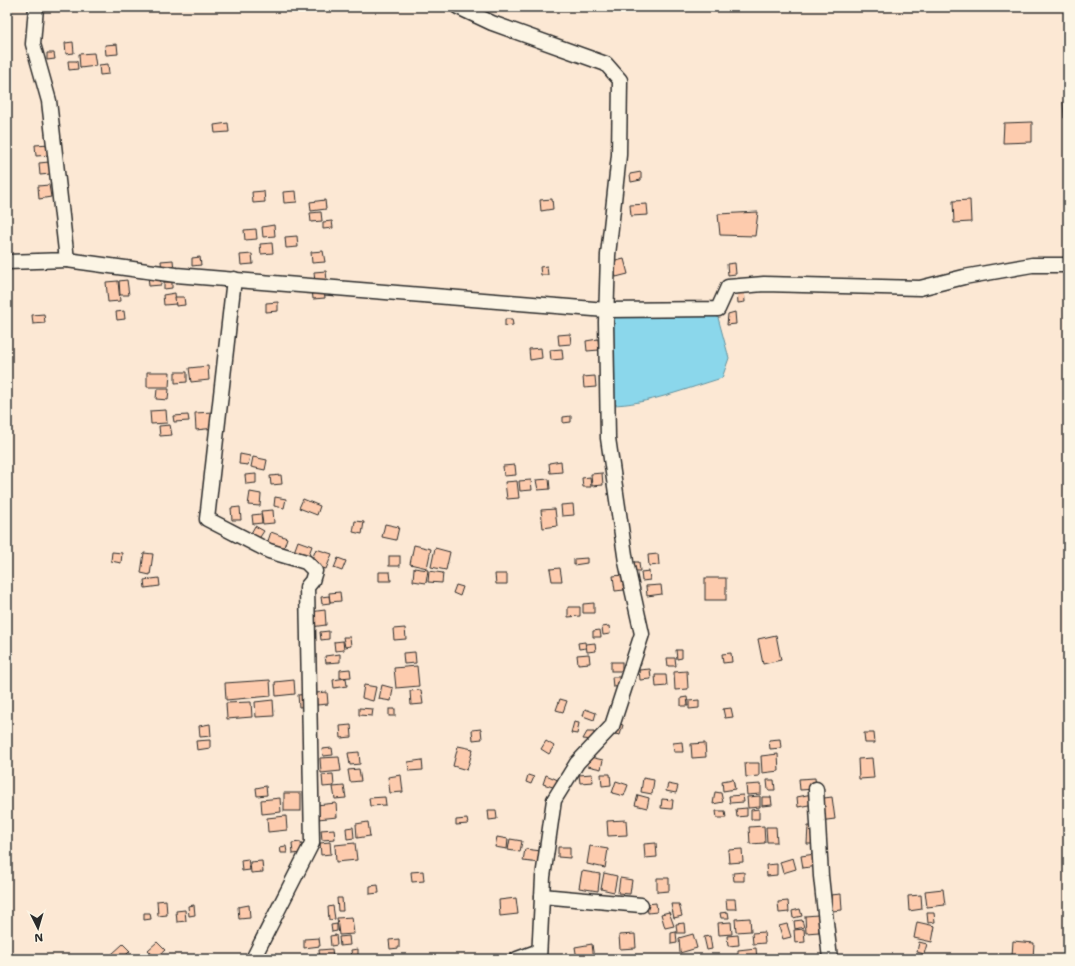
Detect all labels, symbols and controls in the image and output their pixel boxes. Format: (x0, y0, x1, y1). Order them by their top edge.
north arrow (18, 908, 58, 948)
text: N (34, 930, 44, 945)

